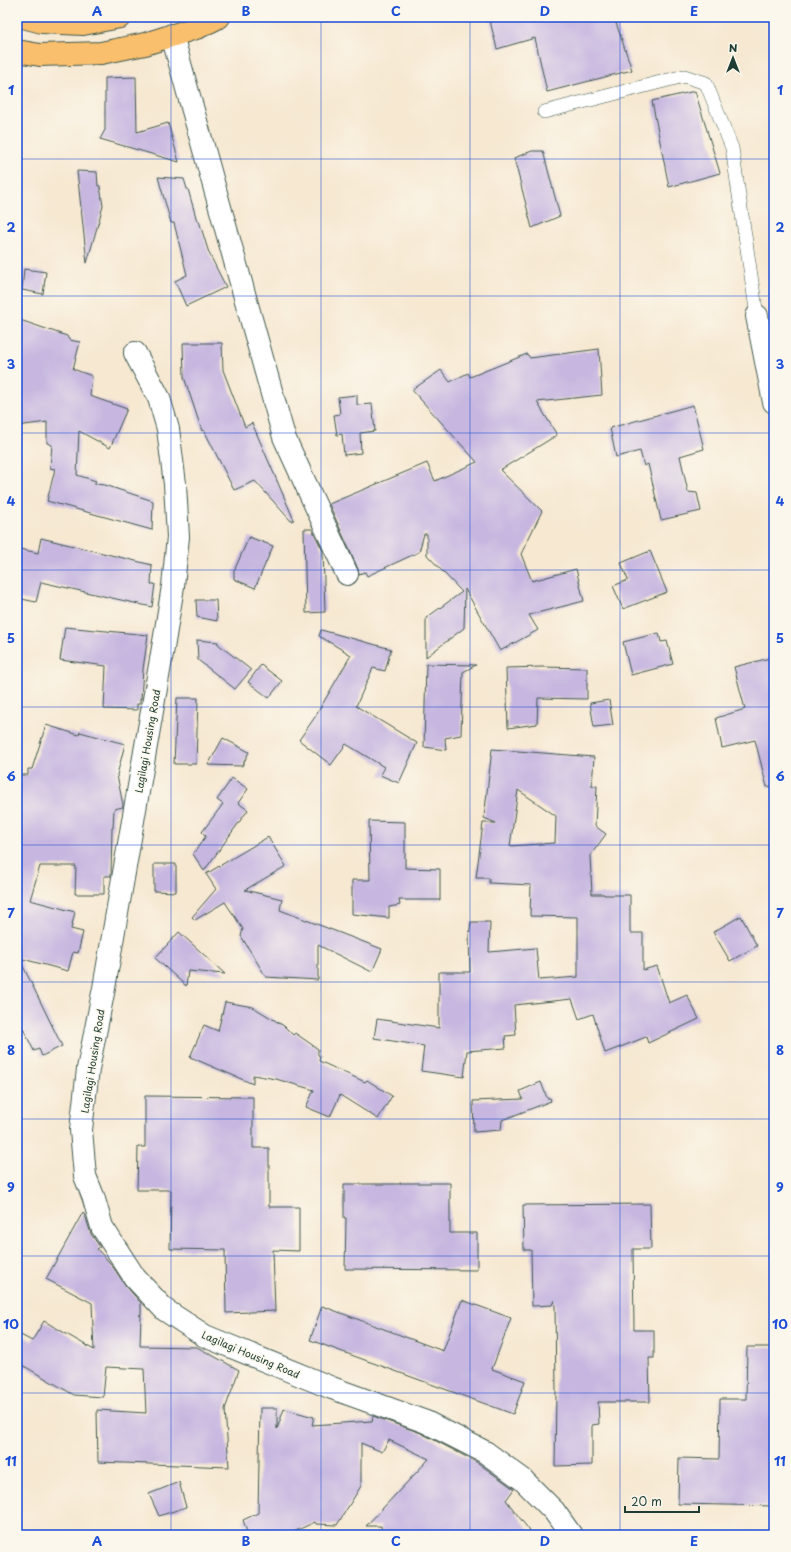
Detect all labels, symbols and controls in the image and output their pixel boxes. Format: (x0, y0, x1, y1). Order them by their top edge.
text: A (92, 1, 102, 20)
text: B (242, 1, 251, 20)
text: C (391, 1, 401, 20)
text: D (540, 1, 550, 20)
text: E (690, 1, 698, 20)
north arrow (713, 38, 753, 78)
text: N (729, 39, 738, 56)
text: 1 (8, 80, 14, 99)
text: 1 (777, 80, 783, 99)
text: 2 (6, 217, 16, 236)
text: 2 (775, 217, 785, 236)
text: 3 (7, 354, 16, 373)
text: 3 (776, 354, 785, 373)
text: 4 (7, 491, 16, 510)
text: 4 (776, 491, 785, 510)
text: 5 (7, 628, 15, 647)
text: 5 (776, 628, 784, 647)
street label: Lagilagi Housing Road (130, 688, 164, 794)
text: 6 (6, 766, 16, 785)
text: 6 (775, 766, 785, 785)
text: 7 (7, 903, 15, 922)
text: 7 (776, 903, 784, 922)
street label: Lagilagi Housing Road (76, 1008, 108, 1114)
text: 8 (7, 1040, 15, 1059)
text: 8 (776, 1040, 784, 1059)
text: 9 (7, 1177, 15, 1196)
text: 9 (776, 1177, 784, 1196)
text: 10 (3, 1314, 19, 1333)
text: 10 (772, 1314, 788, 1333)
street label: Lagilagi Housing Road (200, 1327, 302, 1382)
text: 11 (5, 1451, 17, 1470)
text: 11 (774, 1451, 786, 1470)
scale bar (625, 1488, 699, 1514)
text: 20 m (631, 1492, 662, 1510)
text: A (92, 1531, 102, 1550)
text: B (242, 1531, 251, 1550)
text: C (391, 1531, 401, 1550)
text: D (540, 1531, 550, 1550)
text: E (690, 1531, 698, 1550)

